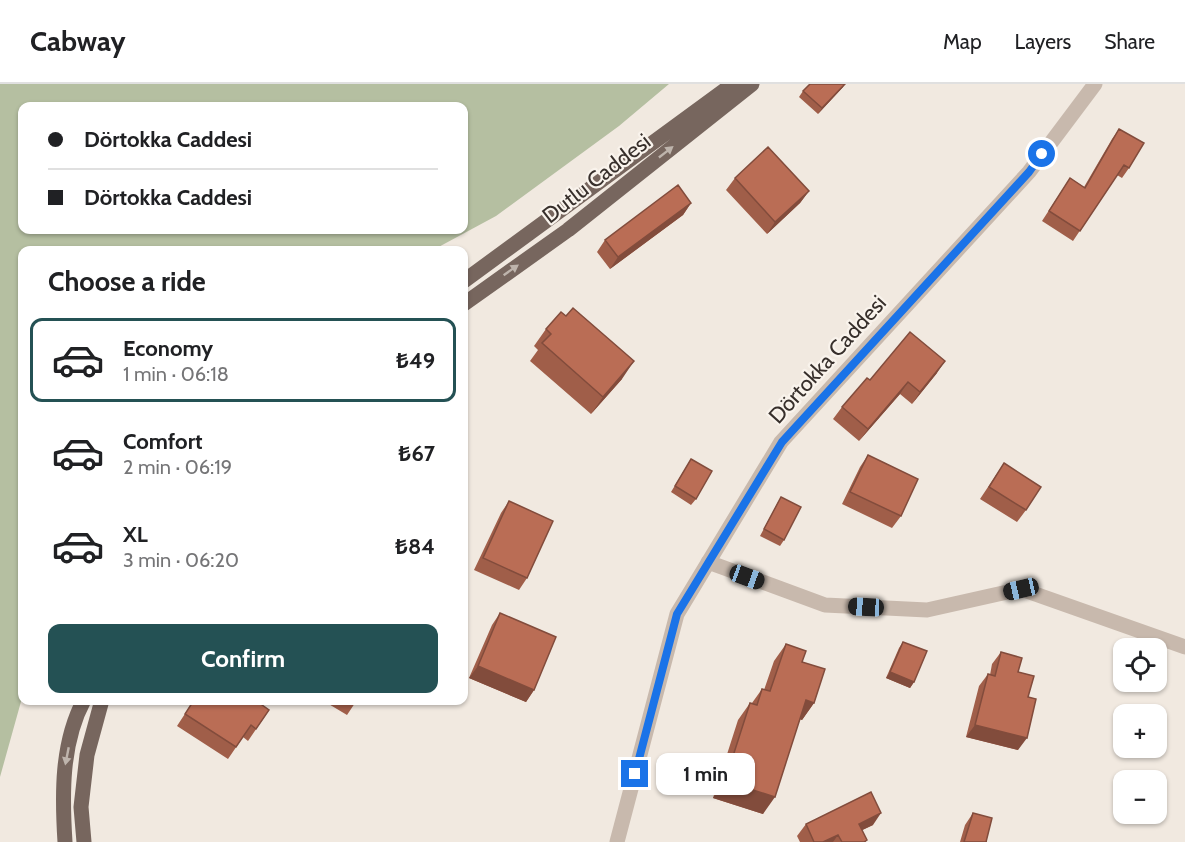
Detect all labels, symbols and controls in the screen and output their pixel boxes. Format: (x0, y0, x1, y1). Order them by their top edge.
text: Cabway (30, 24, 125, 58)
text: Map (943, 29, 982, 54)
text: Layers (1015, 29, 1071, 54)
text: Share (1104, 29, 1155, 54)
text: Dörtokka Caddesi (84, 126, 252, 153)
street label: Dutlu Caddesi (537, 128, 656, 229)
route start (1028, 140, 1055, 167)
one-way arrow (658, 146, 673, 159)
text: Dörtokka Caddesi (84, 184, 252, 211)
one-way arrow (503, 264, 519, 276)
text: Choose a ride (48, 265, 206, 298)
street label: Dörtokka Caddesi (763, 290, 892, 429)
icon: car (51, 333, 105, 387)
text: Economy (123, 335, 213, 362)
text: ₺49 (396, 347, 435, 374)
text: 1 min · 06:18 (123, 362, 229, 386)
icon: car (51, 426, 105, 480)
text: Comfort (123, 428, 202, 455)
text: ₺67 (398, 440, 435, 467)
text: 2 min · 06:19 (123, 455, 232, 479)
icon: car (51, 519, 105, 573)
text: XL (123, 521, 148, 548)
text: ₺84 (395, 533, 435, 560)
text: 3 min · 06:20 (123, 548, 239, 572)
car (727, 562, 767, 592)
car (1001, 576, 1041, 602)
car (848, 597, 884, 617)
button: Confirm (48, 624, 438, 693)
map controls (1113, 638, 1167, 824)
button: locate (1113, 638, 1167, 692)
button: + (1113, 704, 1167, 758)
one-way arrow (62, 746, 71, 765)
callout: 1 min (656, 753, 755, 795)
route end (621, 760, 648, 787)
text: 1 min (683, 762, 728, 786)
button: − (1113, 770, 1167, 824)

